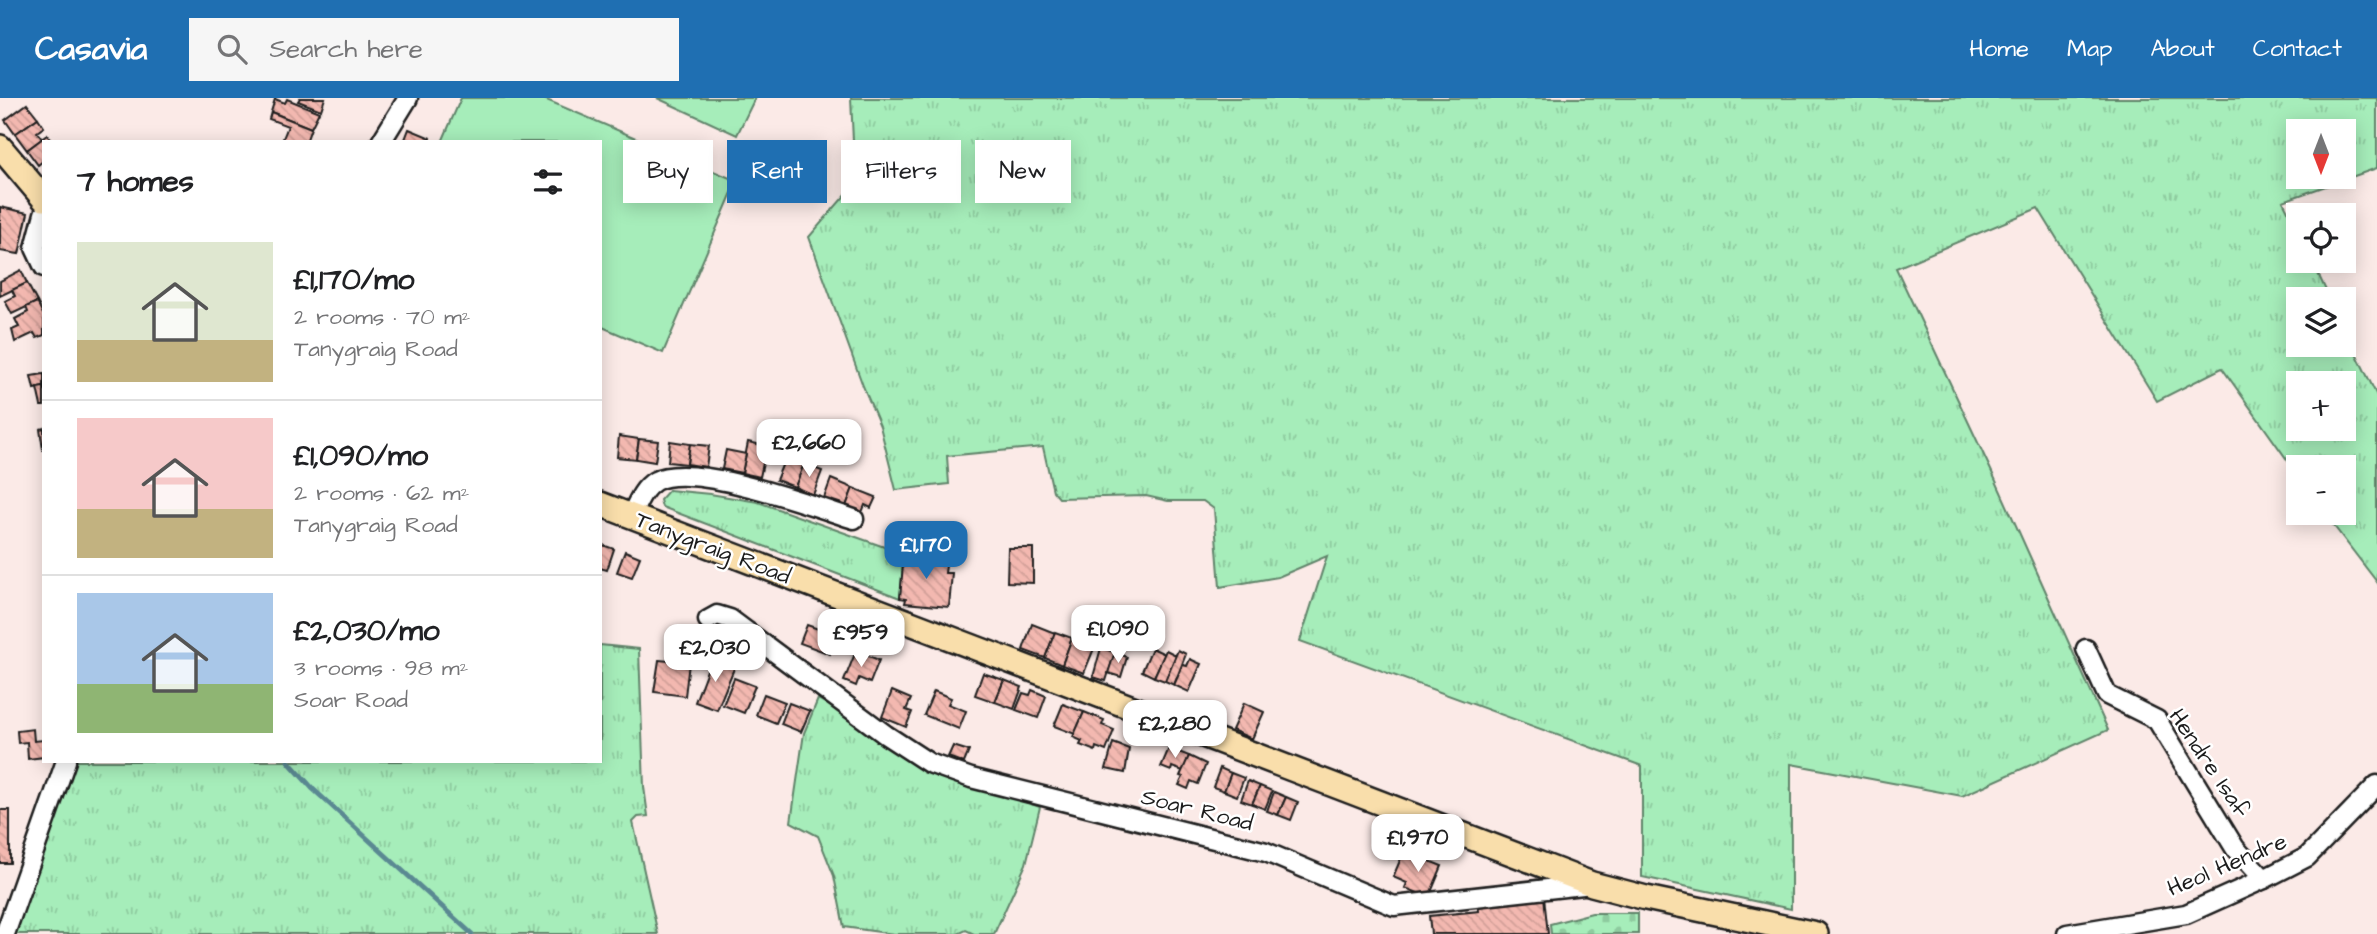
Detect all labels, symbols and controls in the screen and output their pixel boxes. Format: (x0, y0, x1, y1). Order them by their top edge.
search box (189, 18, 679, 81)
text: Casavia (35, 26, 147, 72)
icon: search (213, 30, 251, 68)
text: Search here (269, 31, 423, 67)
text: Home (1969, 32, 2029, 66)
text: Map (2067, 32, 2112, 66)
text: About (2150, 32, 2215, 66)
text: Contact (2253, 32, 2342, 66)
north arrow (2286, 119, 2356, 189)
map controls (2286, 119, 2356, 525)
chip: Buy (623, 140, 713, 203)
chip: Rent (727, 140, 827, 203)
chip: Filters (841, 140, 961, 203)
chip: New (975, 140, 1071, 203)
text: 7 homes (77, 161, 194, 203)
icon: filters (529, 163, 567, 201)
button: locate (2286, 203, 2356, 273)
text: £1,170/mo (294, 259, 414, 301)
icon: home (133, 270, 217, 354)
button: layers (2286, 287, 2356, 357)
text: 2 rooms · 70 m² (294, 301, 470, 333)
text: Tanygraig Road (294, 333, 458, 365)
button: + (2286, 371, 2356, 441)
pin: £2,660 (752, 420, 866, 479)
text: £2,660 (773, 426, 846, 458)
text: £1,090/mo (294, 435, 428, 477)
icon: home (133, 446, 217, 530)
button: − (2286, 455, 2356, 525)
text: 2 rooms · 62 m² (294, 477, 469, 509)
street label: Tanygraig Road (630, 504, 795, 593)
text: Tanygraig Road (294, 509, 458, 541)
pin: £1,170 (869, 522, 983, 581)
text: £1,170 (900, 528, 952, 560)
pin: £1,090 (1061, 606, 1175, 665)
text: £2,030/mo (294, 610, 440, 652)
pin: £959 (820, 610, 902, 669)
text: £1,090 (1087, 612, 1149, 644)
text: £959 (834, 616, 888, 648)
icon: home (133, 621, 217, 705)
pin: £2,030 (658, 624, 772, 684)
text: £2,030 (680, 631, 750, 663)
text: 3 rooms · 98 m² (294, 652, 468, 684)
text: Soar Road (294, 684, 408, 716)
pin: £2,280 (1118, 700, 1232, 760)
street label: Hendre Isaf (2161, 702, 2257, 824)
text: £2,280 (1139, 707, 1211, 739)
street label: Soar Road (1138, 781, 1256, 839)
pin: £1,970 (1361, 814, 1475, 874)
text: £1,970 (1387, 821, 1449, 853)
street label: Heol Hendre (2162, 825, 2292, 905)

